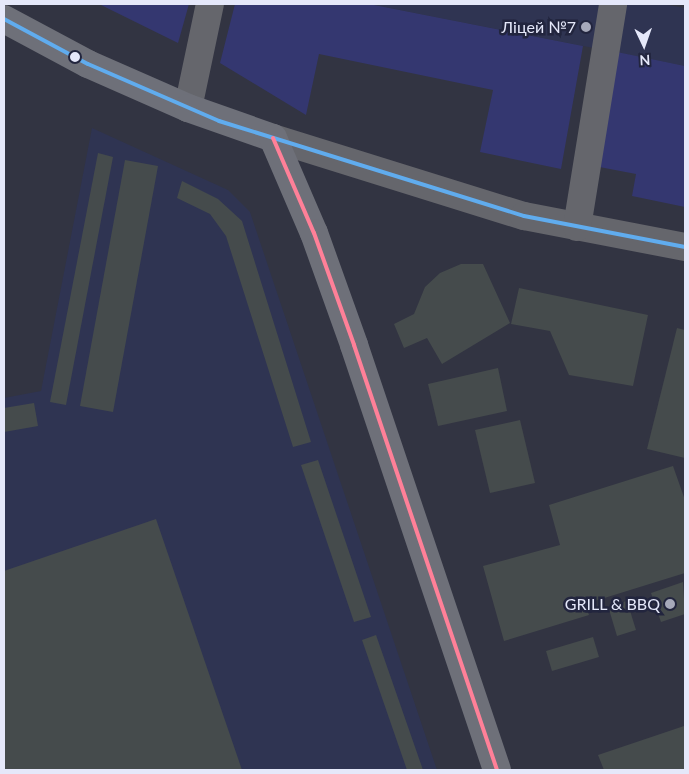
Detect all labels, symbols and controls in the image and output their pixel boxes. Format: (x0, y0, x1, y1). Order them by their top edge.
place label: Ліцей №7 (502, 17, 576, 37)
north arrow (619, 20, 669, 70)
marker: Ліцей №7 (580, 21, 592, 33)
unlabelled marker (70, 52, 80, 62)
text: N (639, 52, 651, 69)
place label: GRILL & BBQ (564, 594, 660, 614)
marker: GRILL & BBQ (664, 598, 676, 610)

